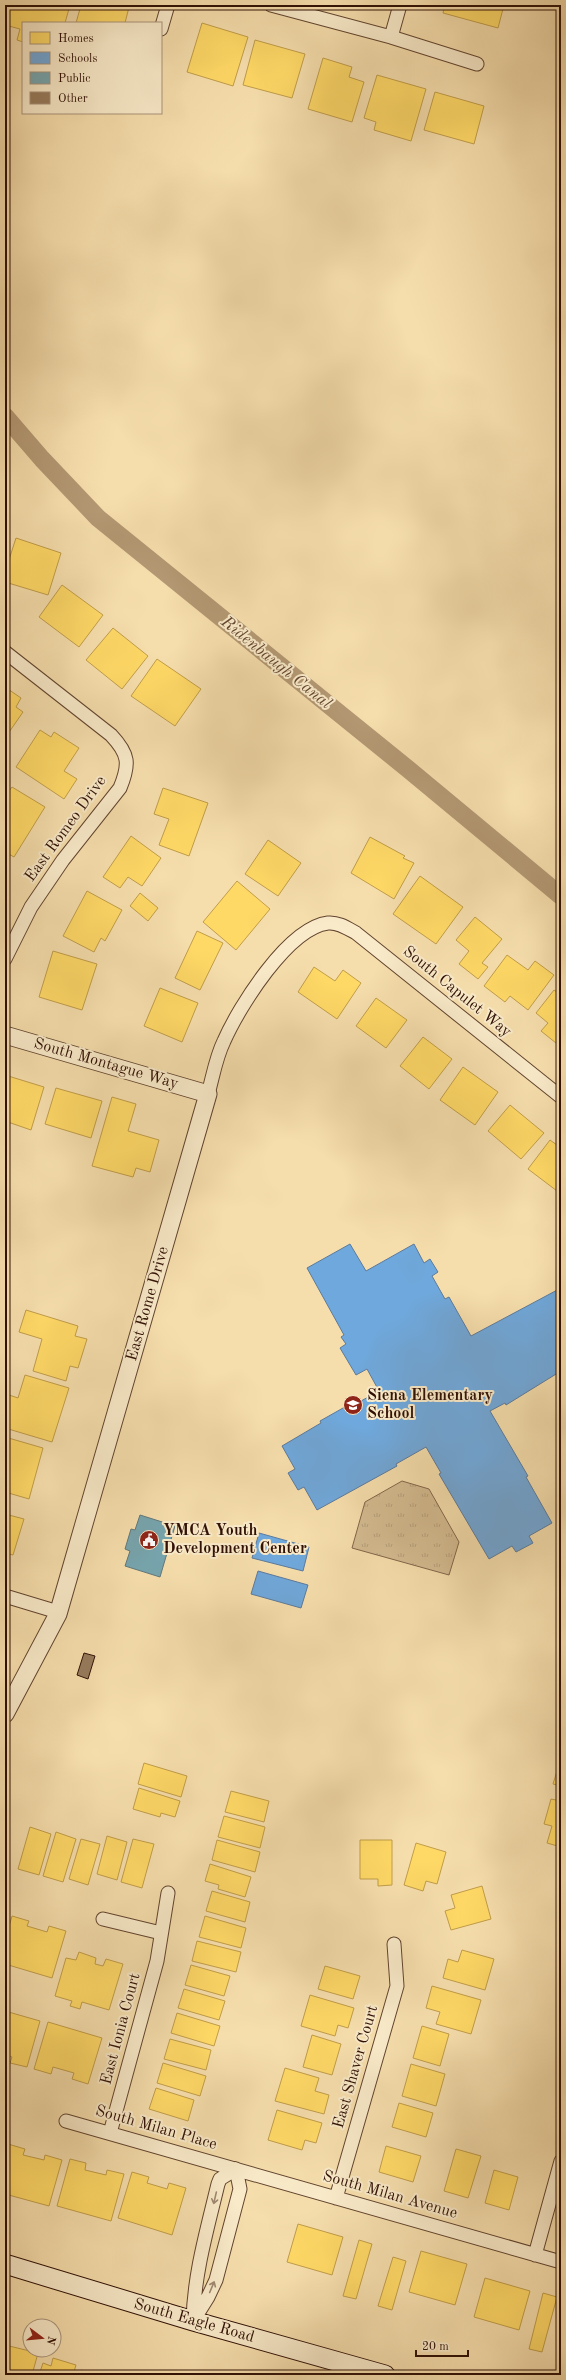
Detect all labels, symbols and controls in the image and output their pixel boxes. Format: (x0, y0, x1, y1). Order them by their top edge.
legend (22, 22, 162, 114)
text: Homes (58, 33, 94, 45)
text: Schools (58, 53, 98, 65)
text: Public (58, 73, 90, 85)
text: Other (58, 93, 88, 105)
water label: Ridenbaugh Canal (217, 613, 334, 713)
street label: East Romeo Drive (22, 773, 110, 885)
street label: South Capulet Way (400, 944, 515, 1041)
street label: South Montague Way (32, 1036, 181, 1092)
street label: East Rome Drive (124, 1245, 172, 1363)
place label: Siena Elementary School (367, 1388, 493, 1422)
school or university icon: Siena Elementary School (342, 1394, 364, 1416)
place label: YMCA Youth Development Center (163, 1523, 307, 1557)
public building icon: YMCA Youth Development Center (138, 1529, 160, 1551)
street label: East Ionia Court (98, 1971, 144, 2087)
street label: East Shaver Court (331, 2003, 381, 2130)
street label: South Milan Place (93, 2103, 219, 2153)
street label: South Milan Avenue (321, 2168, 459, 2222)
one-way arrow (210, 2191, 218, 2204)
one-way arrow (209, 2282, 217, 2294)
street label: South Eagle Road (132, 2296, 256, 2346)
north arrow (22, 2318, 62, 2358)
scale bar (416, 2332, 468, 2358)
text: N (44, 2335, 57, 2346)
text: 20 m (422, 2341, 449, 2353)

